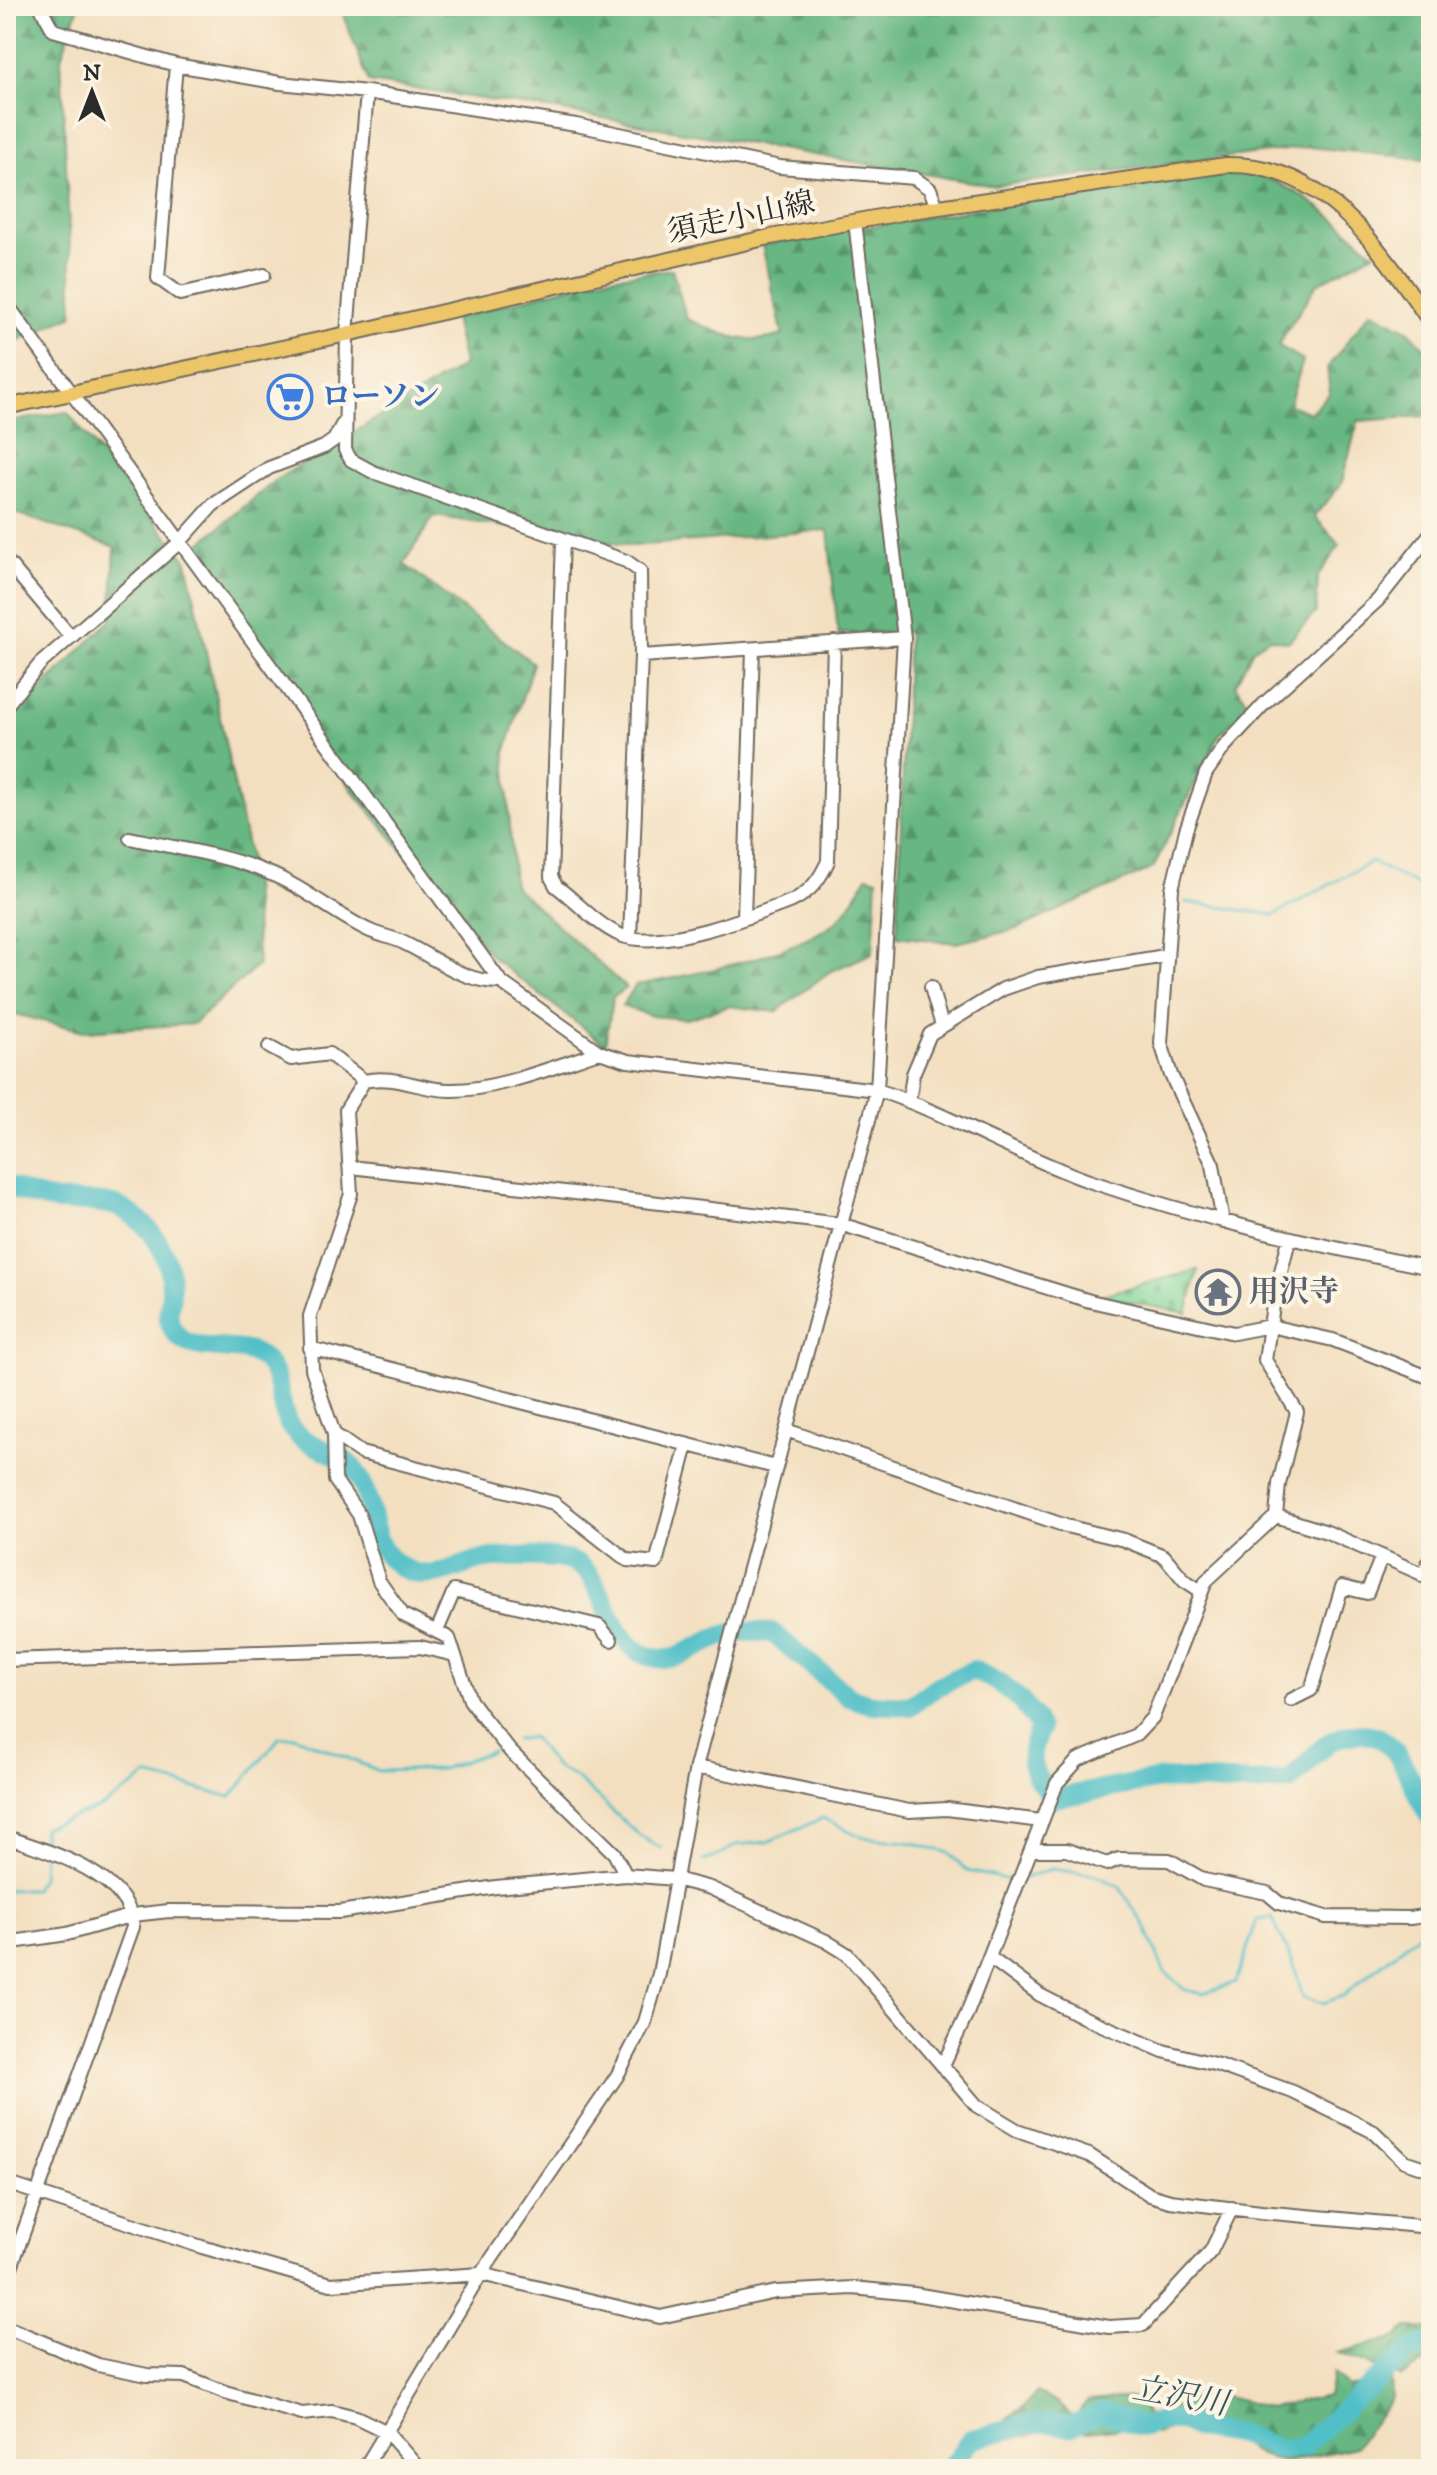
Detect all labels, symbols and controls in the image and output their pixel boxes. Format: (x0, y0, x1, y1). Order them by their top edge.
north arrow (52, 52, 132, 132)
text: N (83, 60, 101, 87)
street label: 須走小山線 (664, 184, 818, 252)
supermarket icon: ローソン (266, 373, 314, 421)
place label: ローソン (321, 379, 440, 416)
temple icon: 用沢寺 (1194, 1268, 1242, 1316)
place label: 用沢寺 (1249, 1274, 1339, 1311)
water label: 立沢川 (1129, 2369, 1234, 2426)

